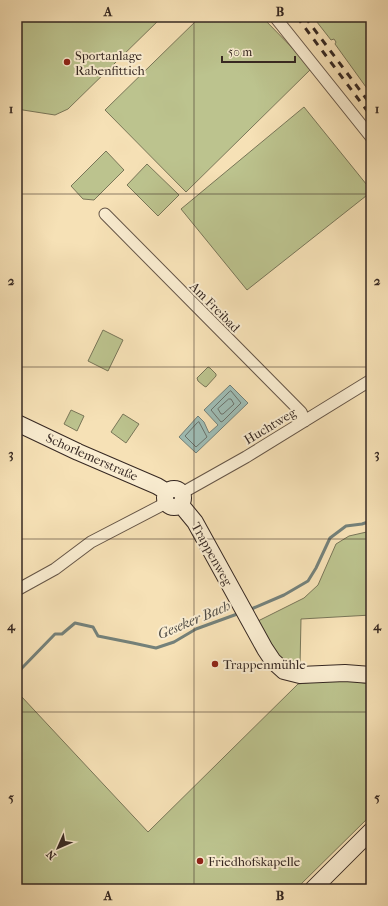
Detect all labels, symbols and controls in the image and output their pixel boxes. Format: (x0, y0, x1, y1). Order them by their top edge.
text: A (103, 4, 113, 19)
text: B (276, 4, 285, 19)
scale bar (222, 38, 295, 64)
text: 50 m (228, 45, 252, 59)
place label: Sportanlage Rabenfittich (75, 48, 145, 78)
marker: Sportanlage Rabenfittich (62, 57, 72, 67)
text: 1 (9, 101, 14, 116)
text: 1 (375, 101, 380, 116)
text: 2 (8, 273, 15, 288)
text: 2 (374, 273, 381, 288)
street label: Am Freibad (186, 278, 244, 336)
street label: Huchtweg (241, 404, 300, 447)
street label: Schorlemerstraße (44, 430, 141, 484)
text: 3 (8, 446, 14, 462)
text: 3 (374, 446, 380, 462)
street label: Trappenweg (188, 520, 236, 589)
water label: Geseker Bach (155, 597, 233, 643)
text: 4 (6, 618, 16, 634)
text: 4 (372, 618, 382, 634)
place label: Trappenmühle (223, 657, 306, 672)
marker: Trappenmühle (210, 659, 220, 669)
text: 5 (8, 790, 14, 805)
text: 5 (374, 790, 380, 805)
north arrow (38, 828, 78, 868)
text: N (43, 847, 59, 862)
place label: Friedhofskapelle (208, 854, 301, 869)
marker: Friedhofskapelle (195, 856, 205, 866)
text: A (103, 888, 113, 903)
text: B (276, 888, 285, 903)

